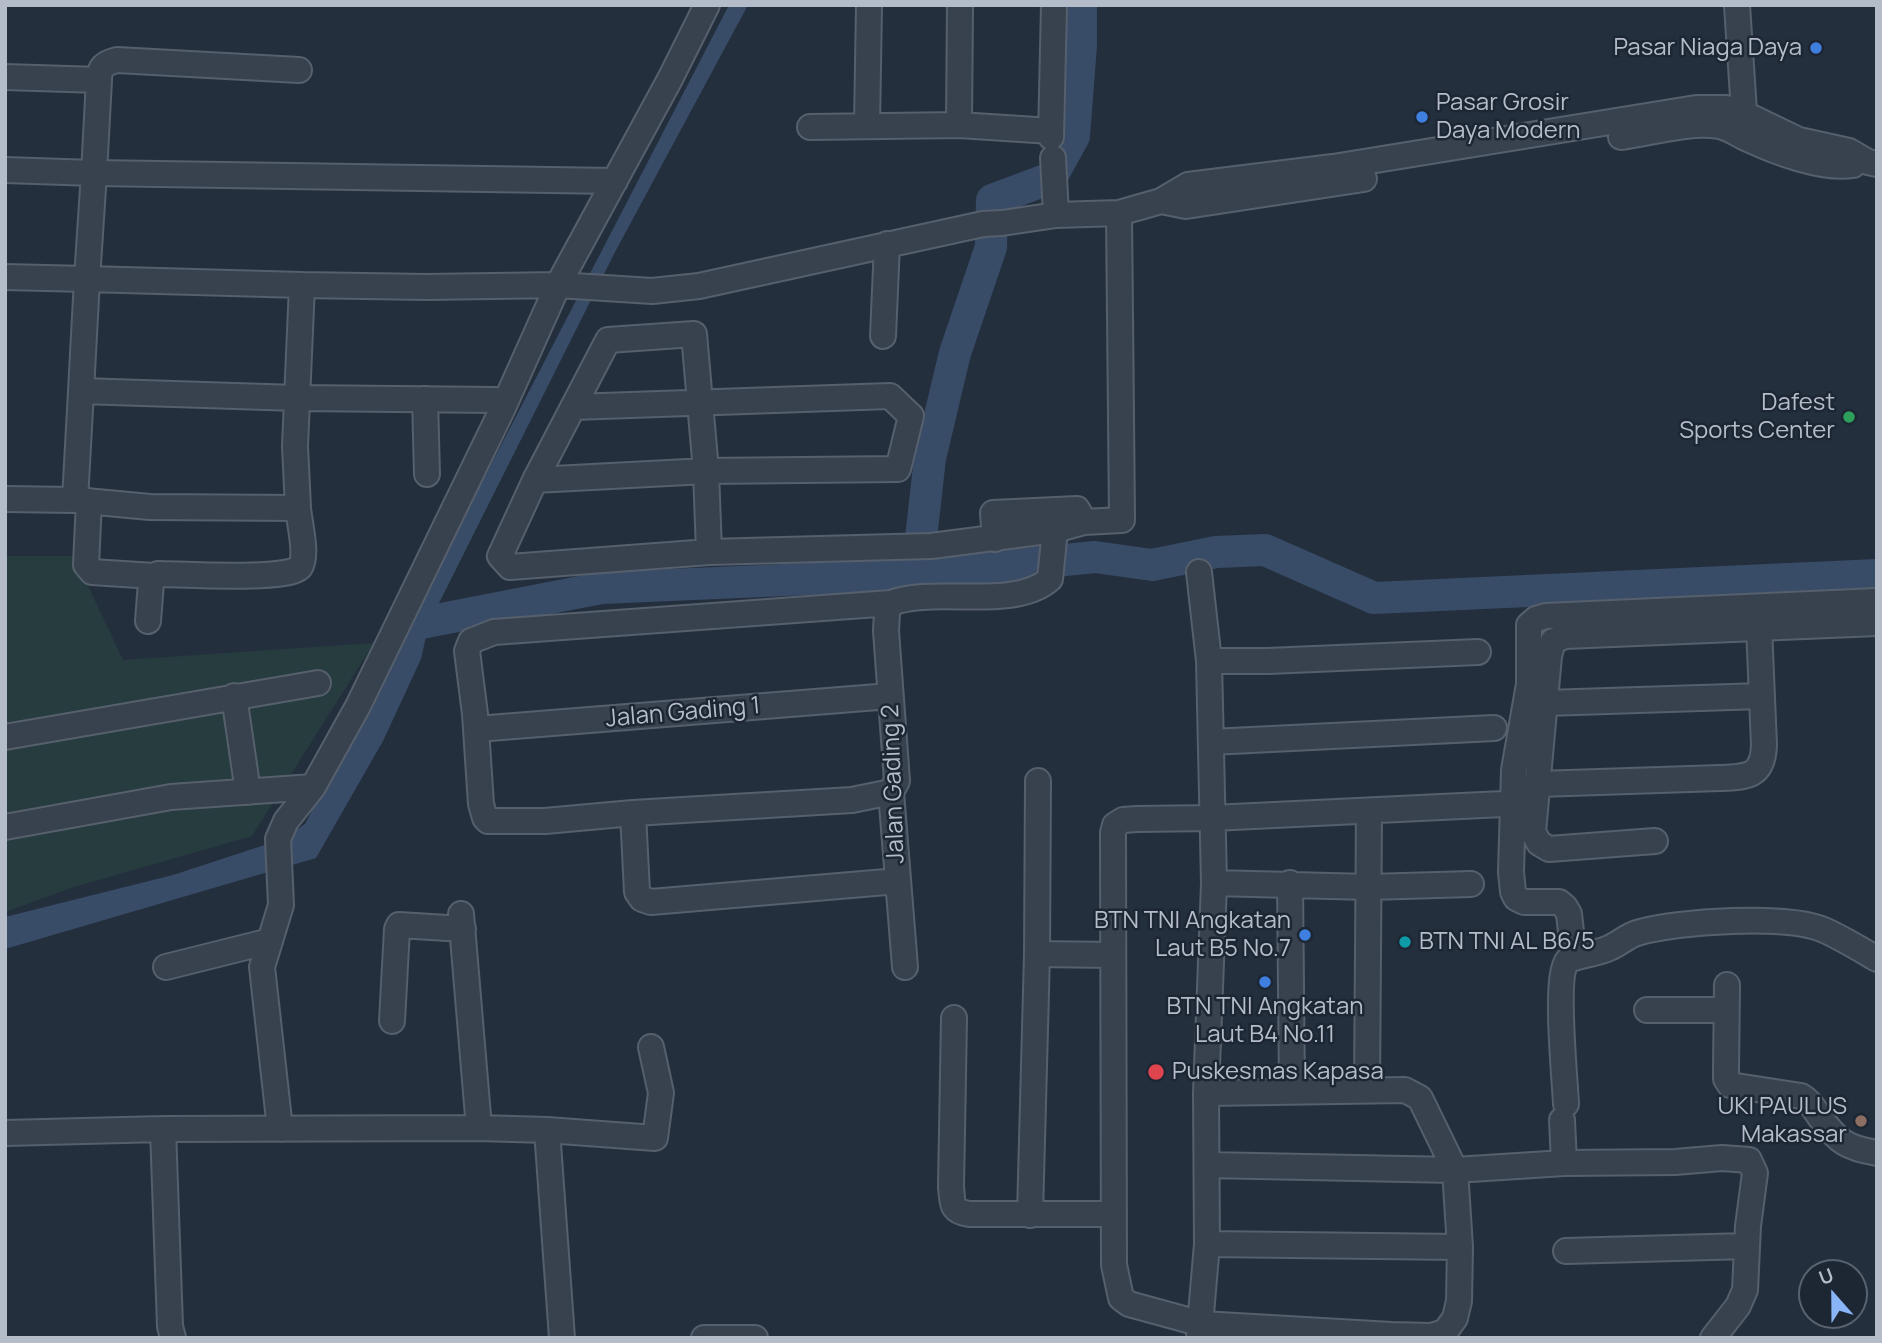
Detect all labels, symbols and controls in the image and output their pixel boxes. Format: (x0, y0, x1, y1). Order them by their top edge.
place label: Pasar Niaga Daya (1613, 34, 1802, 62)
marker: Pasar Niaga Daya (1808, 40, 1824, 56)
place label: Pasar Grosir Daya Modern (1436, 89, 1581, 145)
marker: Pasar Grosir Daya Modern (1414, 109, 1430, 125)
place label: Dafest Sports Center (1679, 389, 1835, 445)
marker: Dafest Sports Center (1841, 409, 1857, 425)
street label: Jalan Gading 1 (604, 692, 762, 734)
street label: Jalan Gading 2 (877, 704, 911, 864)
place label: BTN TNI Angkatan Laut B5 No.7 (1094, 907, 1291, 963)
marker: BTN TNI Angkatan Laut B5 No.7 (1297, 927, 1313, 943)
place label: BTN TNI AL B6/5 (1419, 928, 1595, 956)
marker: BTN TNI AL B6/5 (1397, 934, 1413, 950)
marker: BTN TNI Angkatan Laut B4 No.11 (1257, 974, 1273, 990)
place label: BTN TNI Angkatan Laut B4 No.11 (1166, 993, 1364, 1049)
place label: Puskesmas Kapasa (1172, 1058, 1384, 1086)
marker: Puskesmas Kapasa (1146, 1062, 1166, 1082)
place label: UKI PAULUS Makassar (1717, 1093, 1847, 1149)
marker: UKI PAULUS Makassar (1853, 1113, 1869, 1129)
north arrow (1798, 1259, 1868, 1329)
text: U (1815, 1262, 1837, 1291)

